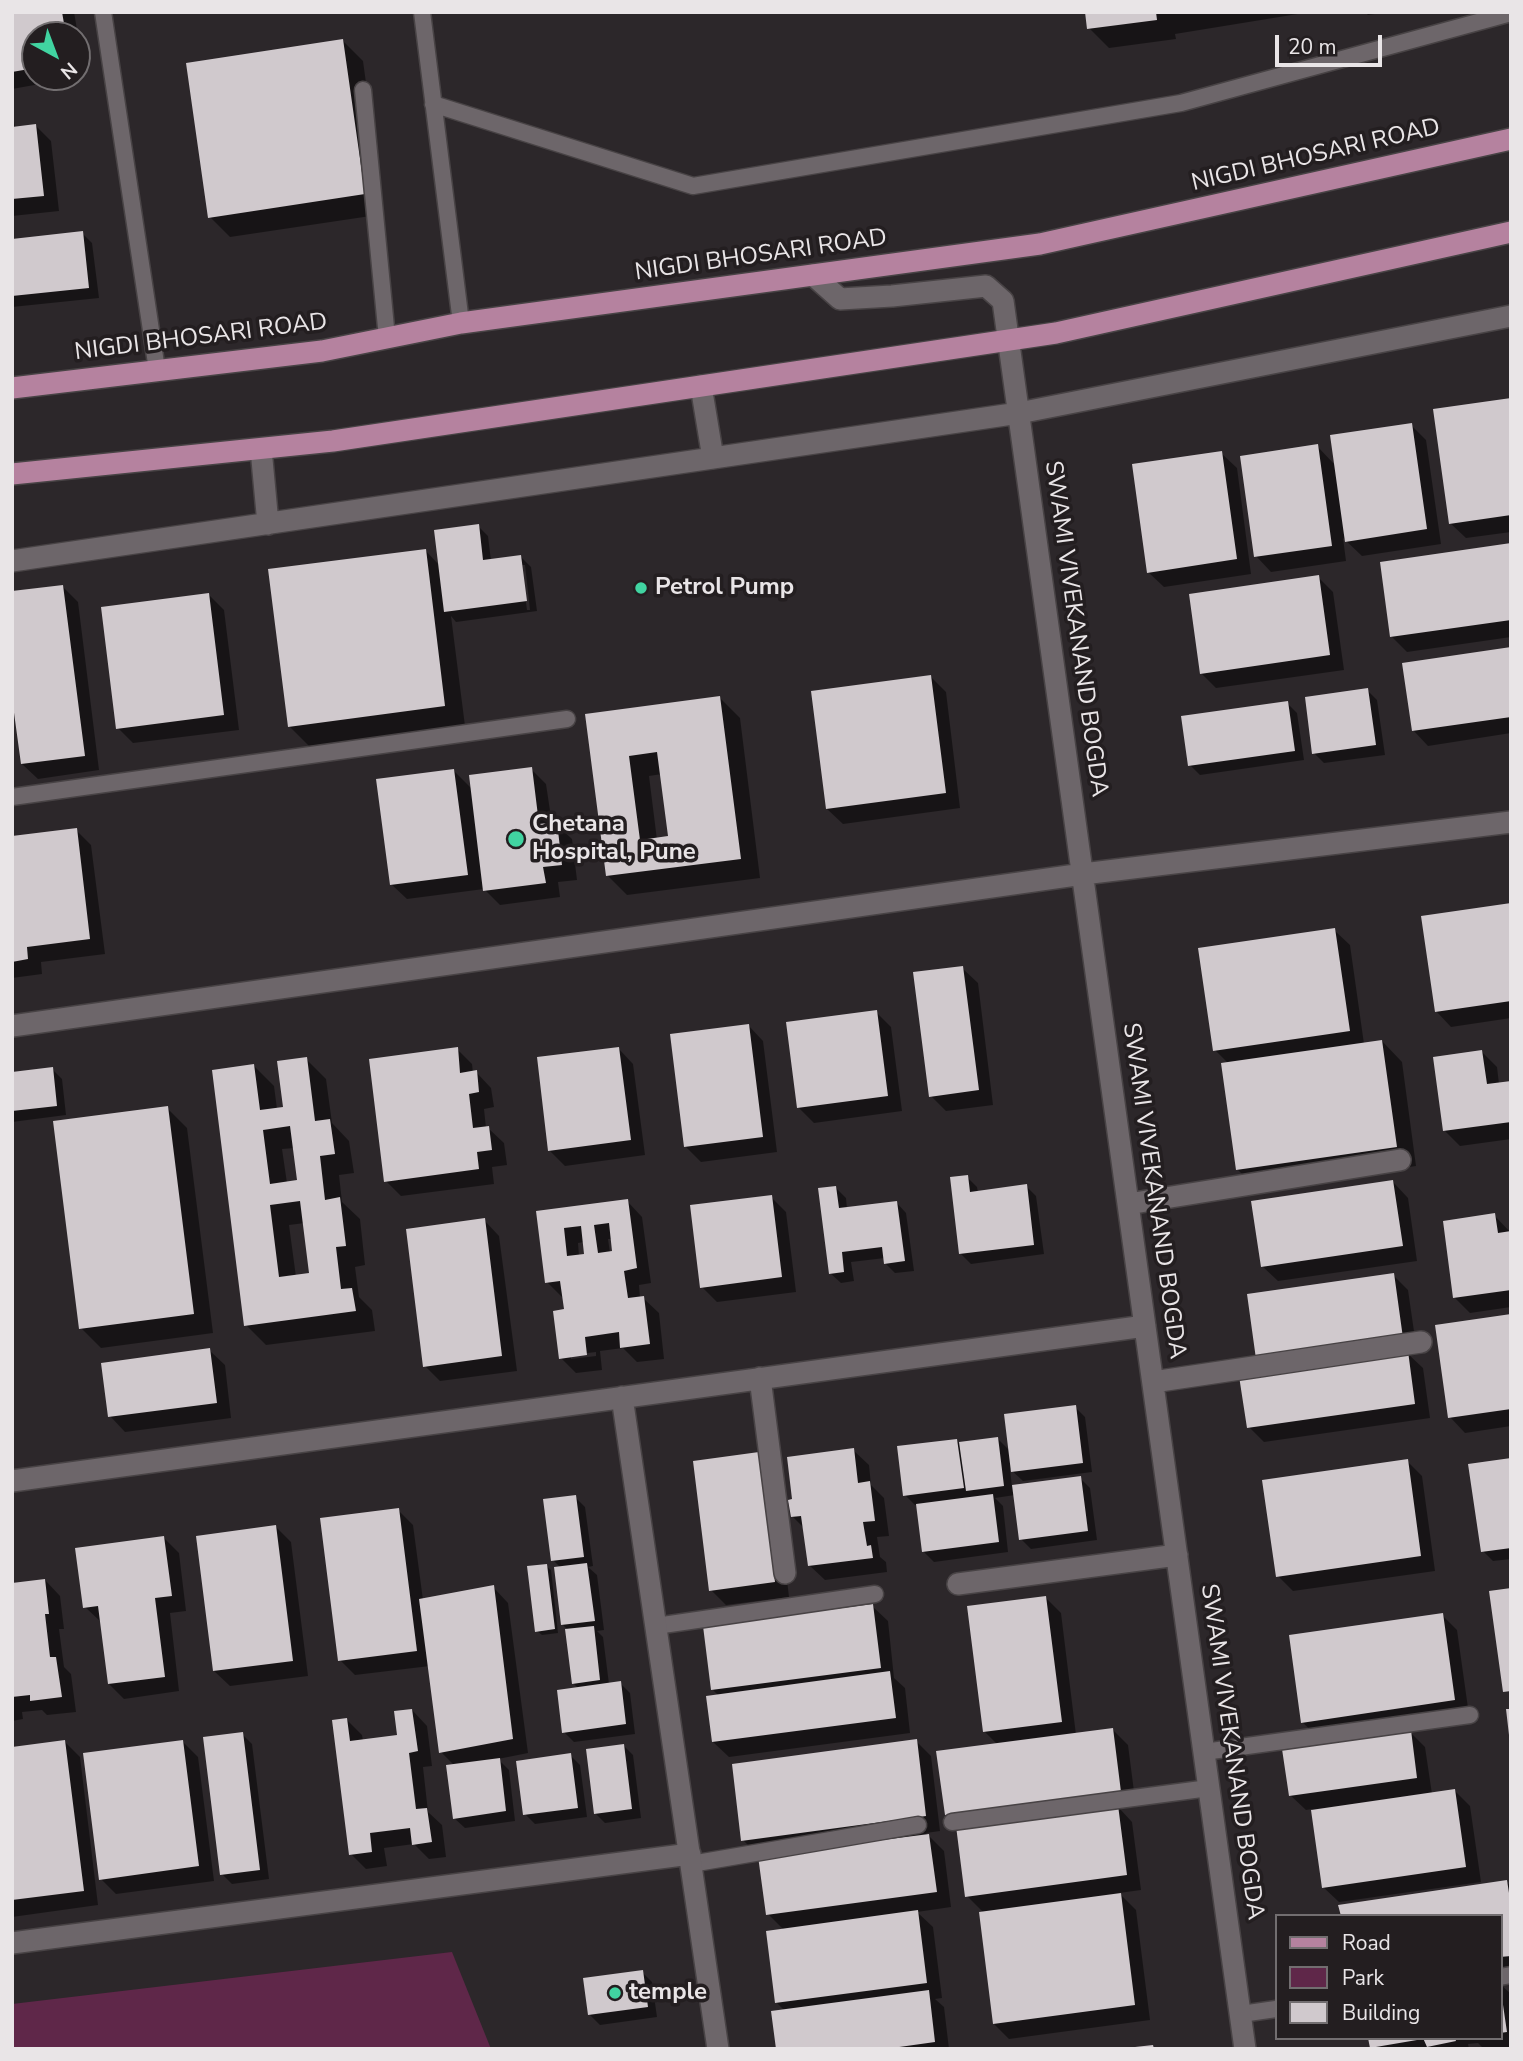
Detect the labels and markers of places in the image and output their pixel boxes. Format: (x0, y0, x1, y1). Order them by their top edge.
place label: Petrol Pump (655, 574, 794, 602)
marker: Petrol Pump (633, 580, 649, 596)
place label: Chetana Hospital, Pune (532, 811, 696, 867)
marker: Chetana Hospital, Pune (506, 829, 526, 849)
place label: temple (629, 1979, 707, 2007)
marker: temple (607, 1985, 623, 2001)

